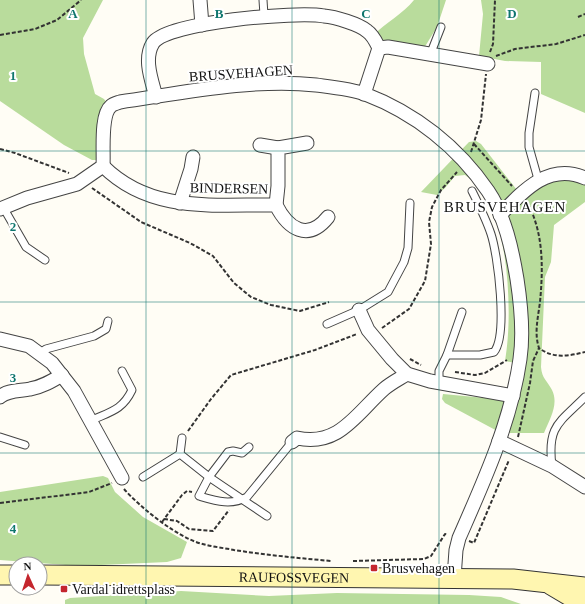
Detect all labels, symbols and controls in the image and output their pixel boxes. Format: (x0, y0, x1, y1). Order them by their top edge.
text: A (68, 6, 78, 21)
text: B (215, 6, 224, 21)
text: C (361, 6, 371, 21)
text: D (507, 6, 517, 21)
street label: BRUSVEHAGEN (189, 62, 294, 85)
text: 1 (10, 68, 16, 83)
street label: BINDERSEN (190, 180, 268, 197)
district label: BRUSVEHAGEN (444, 199, 566, 215)
text: 2 (10, 219, 16, 234)
text: 3 (10, 370, 17, 385)
text: 4 (10, 521, 17, 536)
north arrow (8, 556, 48, 596)
text: N (23, 560, 32, 572)
place label: Brusvehagen (382, 561, 455, 576)
marker: Brusvehagen (369, 563, 379, 573)
street label: RAUFOSSVEGEN (239, 570, 349, 586)
place label: Vardal idrettsplass (72, 582, 175, 597)
marker: Vardal idrettsplass (59, 584, 69, 594)

